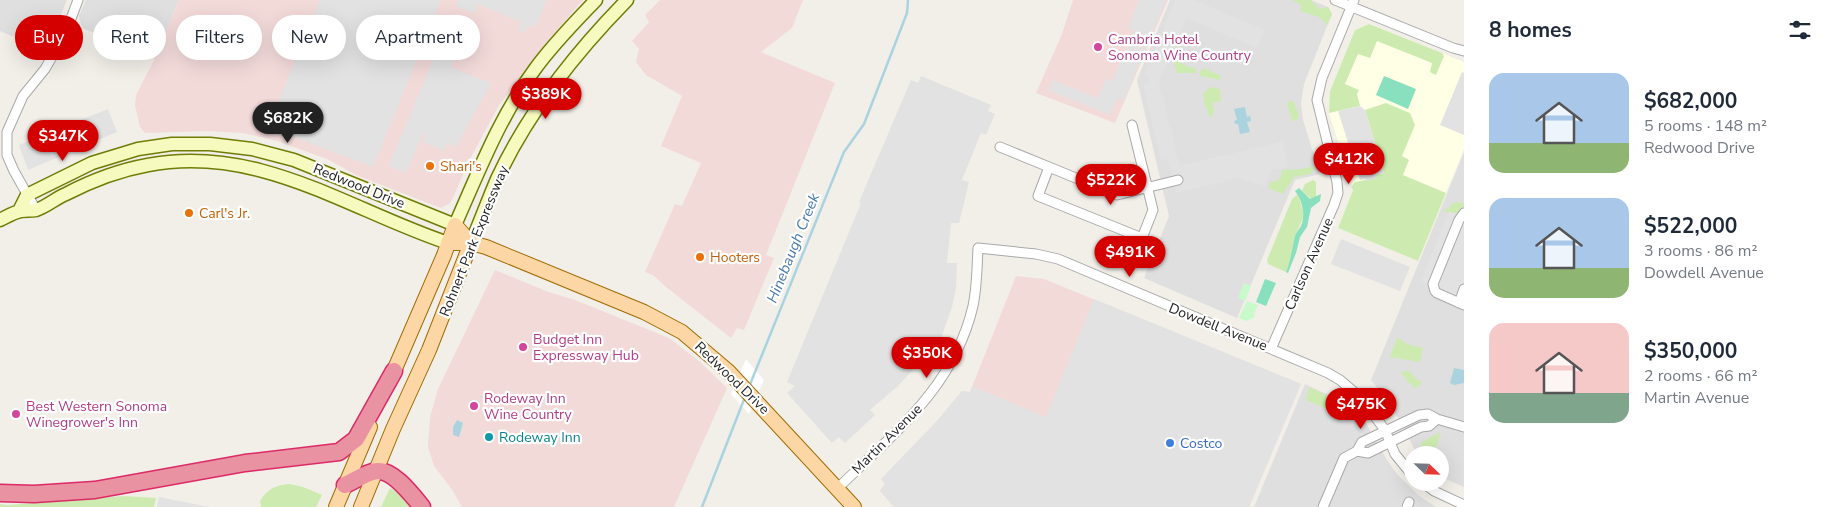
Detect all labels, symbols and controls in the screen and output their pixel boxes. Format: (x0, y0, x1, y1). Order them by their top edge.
chip: Buy (15, 15, 83, 60)
chip: Rent (93, 15, 166, 60)
chip: Filters (176, 15, 262, 60)
chip: New (272, 15, 346, 60)
chip: Apartment (356, 15, 480, 60)
text: 8 homes (1489, 16, 1572, 44)
icon: filters (1786, 16, 1814, 44)
place label: Cambria Hotel Sonoma Wine Country (1108, 30, 1252, 65)
marker: Cambria Hotel Sonoma Wine Country (1092, 41, 1104, 53)
pin: $389K (511, 78, 581, 120)
text: $389K (521, 83, 571, 105)
text: $682,000 (1644, 87, 1737, 115)
icon: home (1529, 93, 1589, 153)
pin: $682K (253, 102, 323, 144)
text: $682K (263, 107, 313, 129)
text: 5 rooms · 148 m² (1644, 115, 1767, 137)
pin: $347K (28, 120, 98, 162)
text: $347K (38, 125, 88, 147)
text: Redwood Drive (1644, 137, 1755, 159)
pin: $412K (1314, 142, 1384, 185)
text: $412K (1324, 148, 1374, 170)
place label: Shari's (440, 157, 482, 176)
street label: Redwood Drive (310, 159, 408, 213)
marker: Shari's (424, 160, 436, 172)
street label: Rohnert Park Expressway (435, 162, 513, 319)
pin: $522K (1076, 164, 1146, 206)
text: $522K (1086, 169, 1136, 191)
water label: Hinebaugh Creek (762, 190, 824, 306)
place label: Carl's Jr. (199, 204, 250, 223)
marker: Carl's Jr. (183, 207, 195, 219)
text: $522,000 (1644, 212, 1737, 240)
street label: Carlson Avenue (1280, 215, 1338, 313)
icon: home (1529, 218, 1589, 278)
pin: $491K (1095, 236, 1165, 278)
text: 3 rooms · 86 m² (1644, 240, 1757, 262)
text: $491K (1105, 241, 1155, 263)
place label: Hooters (710, 248, 760, 267)
marker: Hooters (694, 251, 706, 263)
text: Dowdell Avenue (1644, 262, 1764, 284)
street label: Dowdell Avenue (1166, 299, 1270, 355)
place label: Budget Inn Expressway Hub (533, 330, 639, 365)
pin: $350K (892, 336, 962, 379)
street label: Redwood Drive (691, 337, 773, 419)
text: $350,000 (1644, 337, 1737, 365)
marker: Budget Inn Expressway Hub (517, 341, 529, 353)
text: $350K (902, 342, 952, 364)
icon: home (1529, 343, 1589, 403)
text: 2 rooms · 66 m² (1644, 365, 1757, 387)
text: Martin Avenue (1644, 387, 1749, 409)
pin: $475K (1326, 388, 1396, 430)
place label: Rodeway Inn Wine Country (484, 389, 573, 424)
text: $475K (1336, 393, 1386, 415)
place label: Best Western Sonoma Winegrower's Inn (26, 397, 167, 432)
marker: Rodeway Inn Wine Country (468, 400, 480, 412)
street label: Martin Avenue (848, 400, 926, 478)
marker: Best Western Sonoma Winegrower's Inn (10, 408, 22, 420)
place label: Rodeway Inn (499, 428, 581, 447)
marker: Rodeway Inn (483, 431, 495, 443)
place label: Costco (1180, 434, 1223, 453)
marker: Costco (1164, 437, 1176, 449)
north arrow (1404, 446, 1449, 491)
map controls (1404, 446, 1449, 491)

